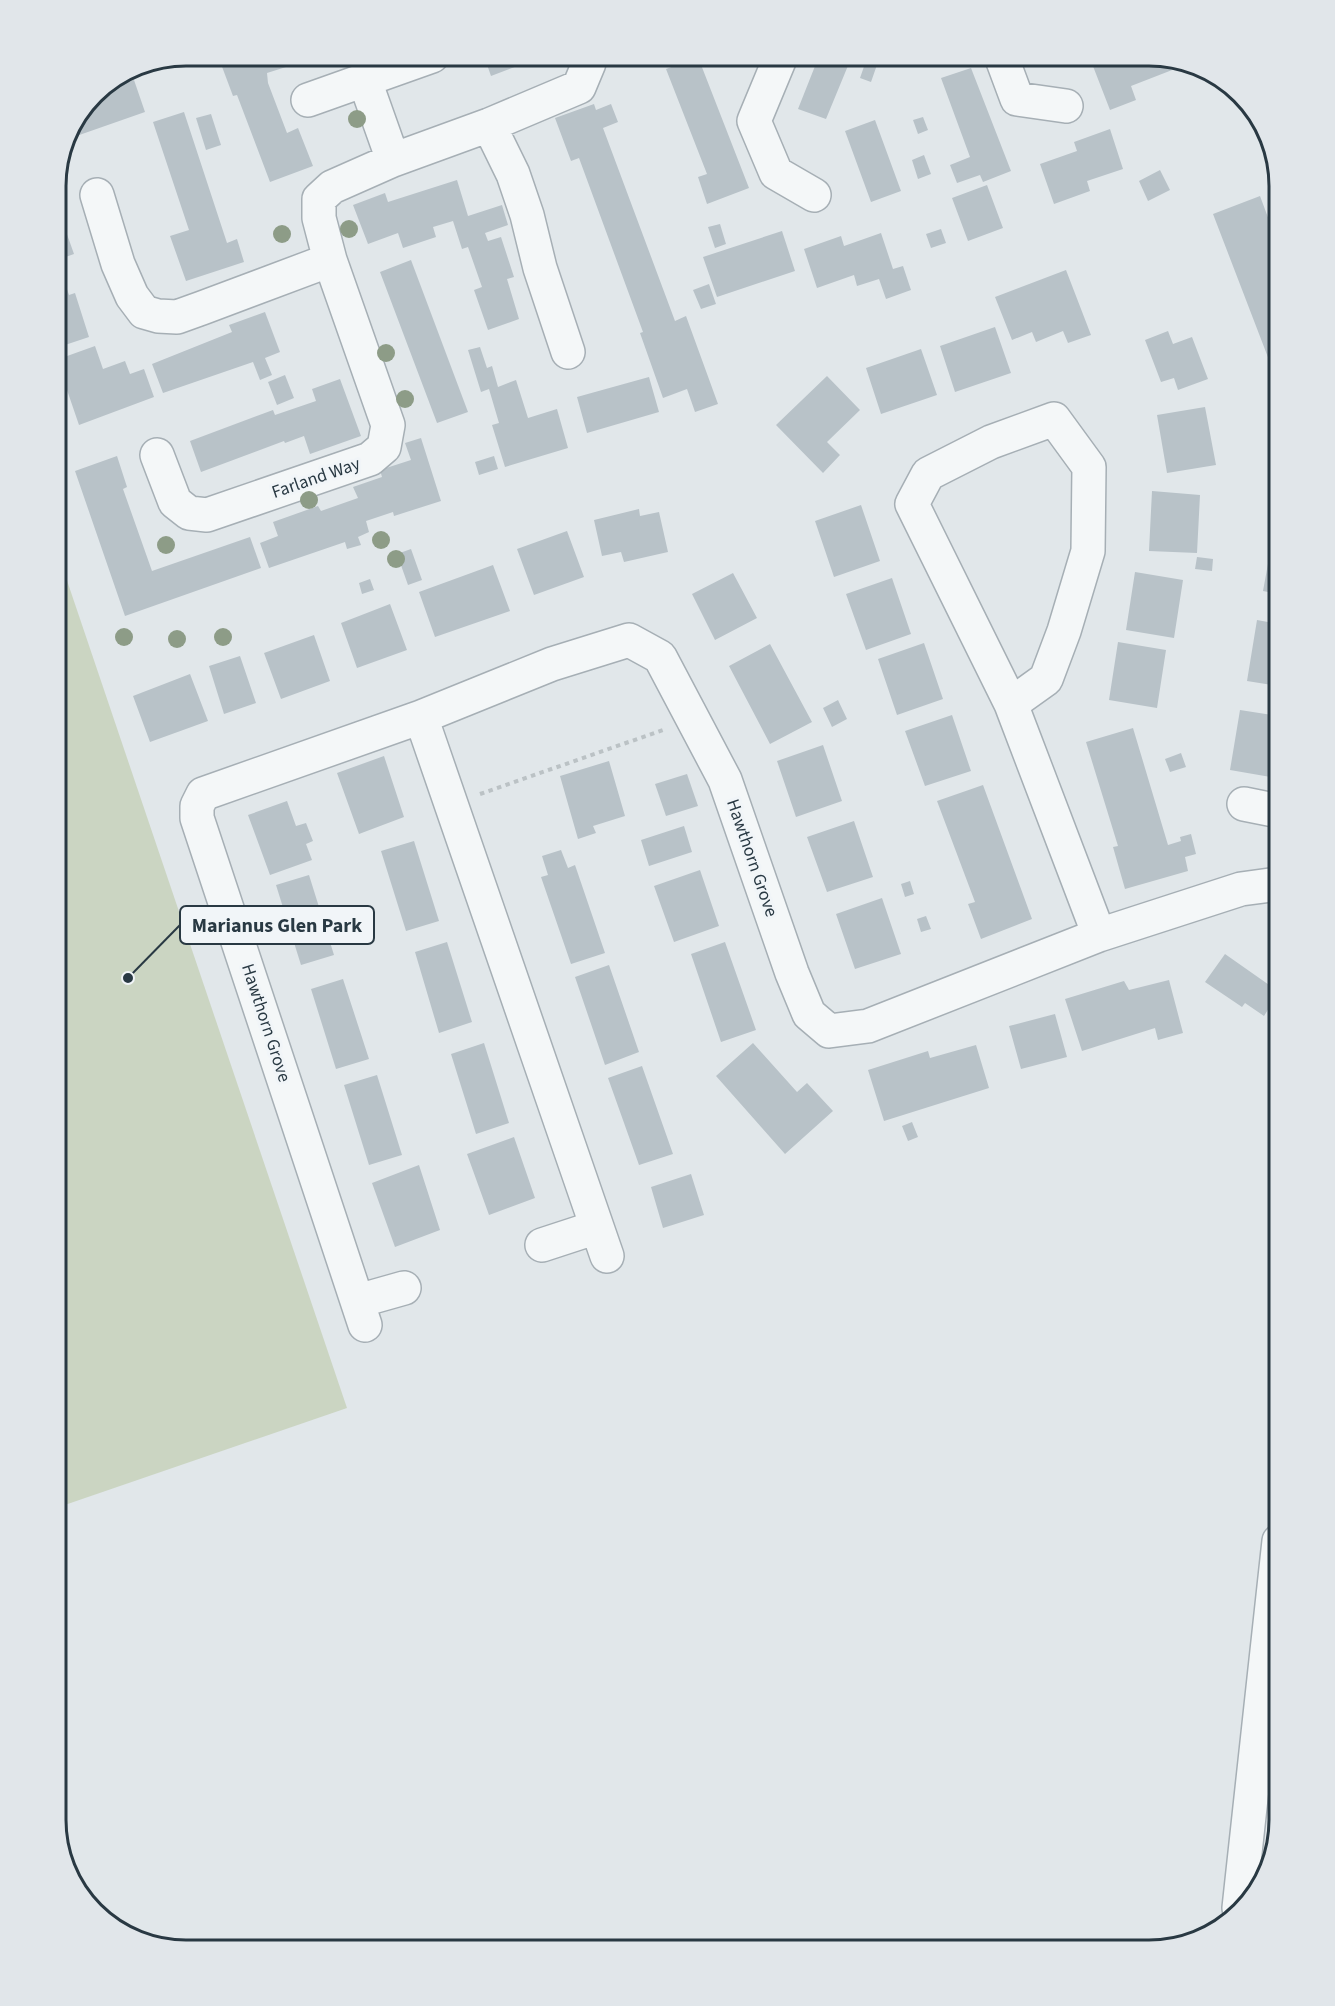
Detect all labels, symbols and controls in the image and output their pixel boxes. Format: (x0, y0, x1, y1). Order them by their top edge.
street label: Farland Way (268, 451, 364, 505)
street label: Hawthorn Grove (720, 796, 784, 920)
callout: Marianus Glen Park (180, 906, 374, 944)
text: Marianus Glen Park (192, 912, 362, 940)
street label: Hawthorn Grove (235, 961, 297, 1086)

